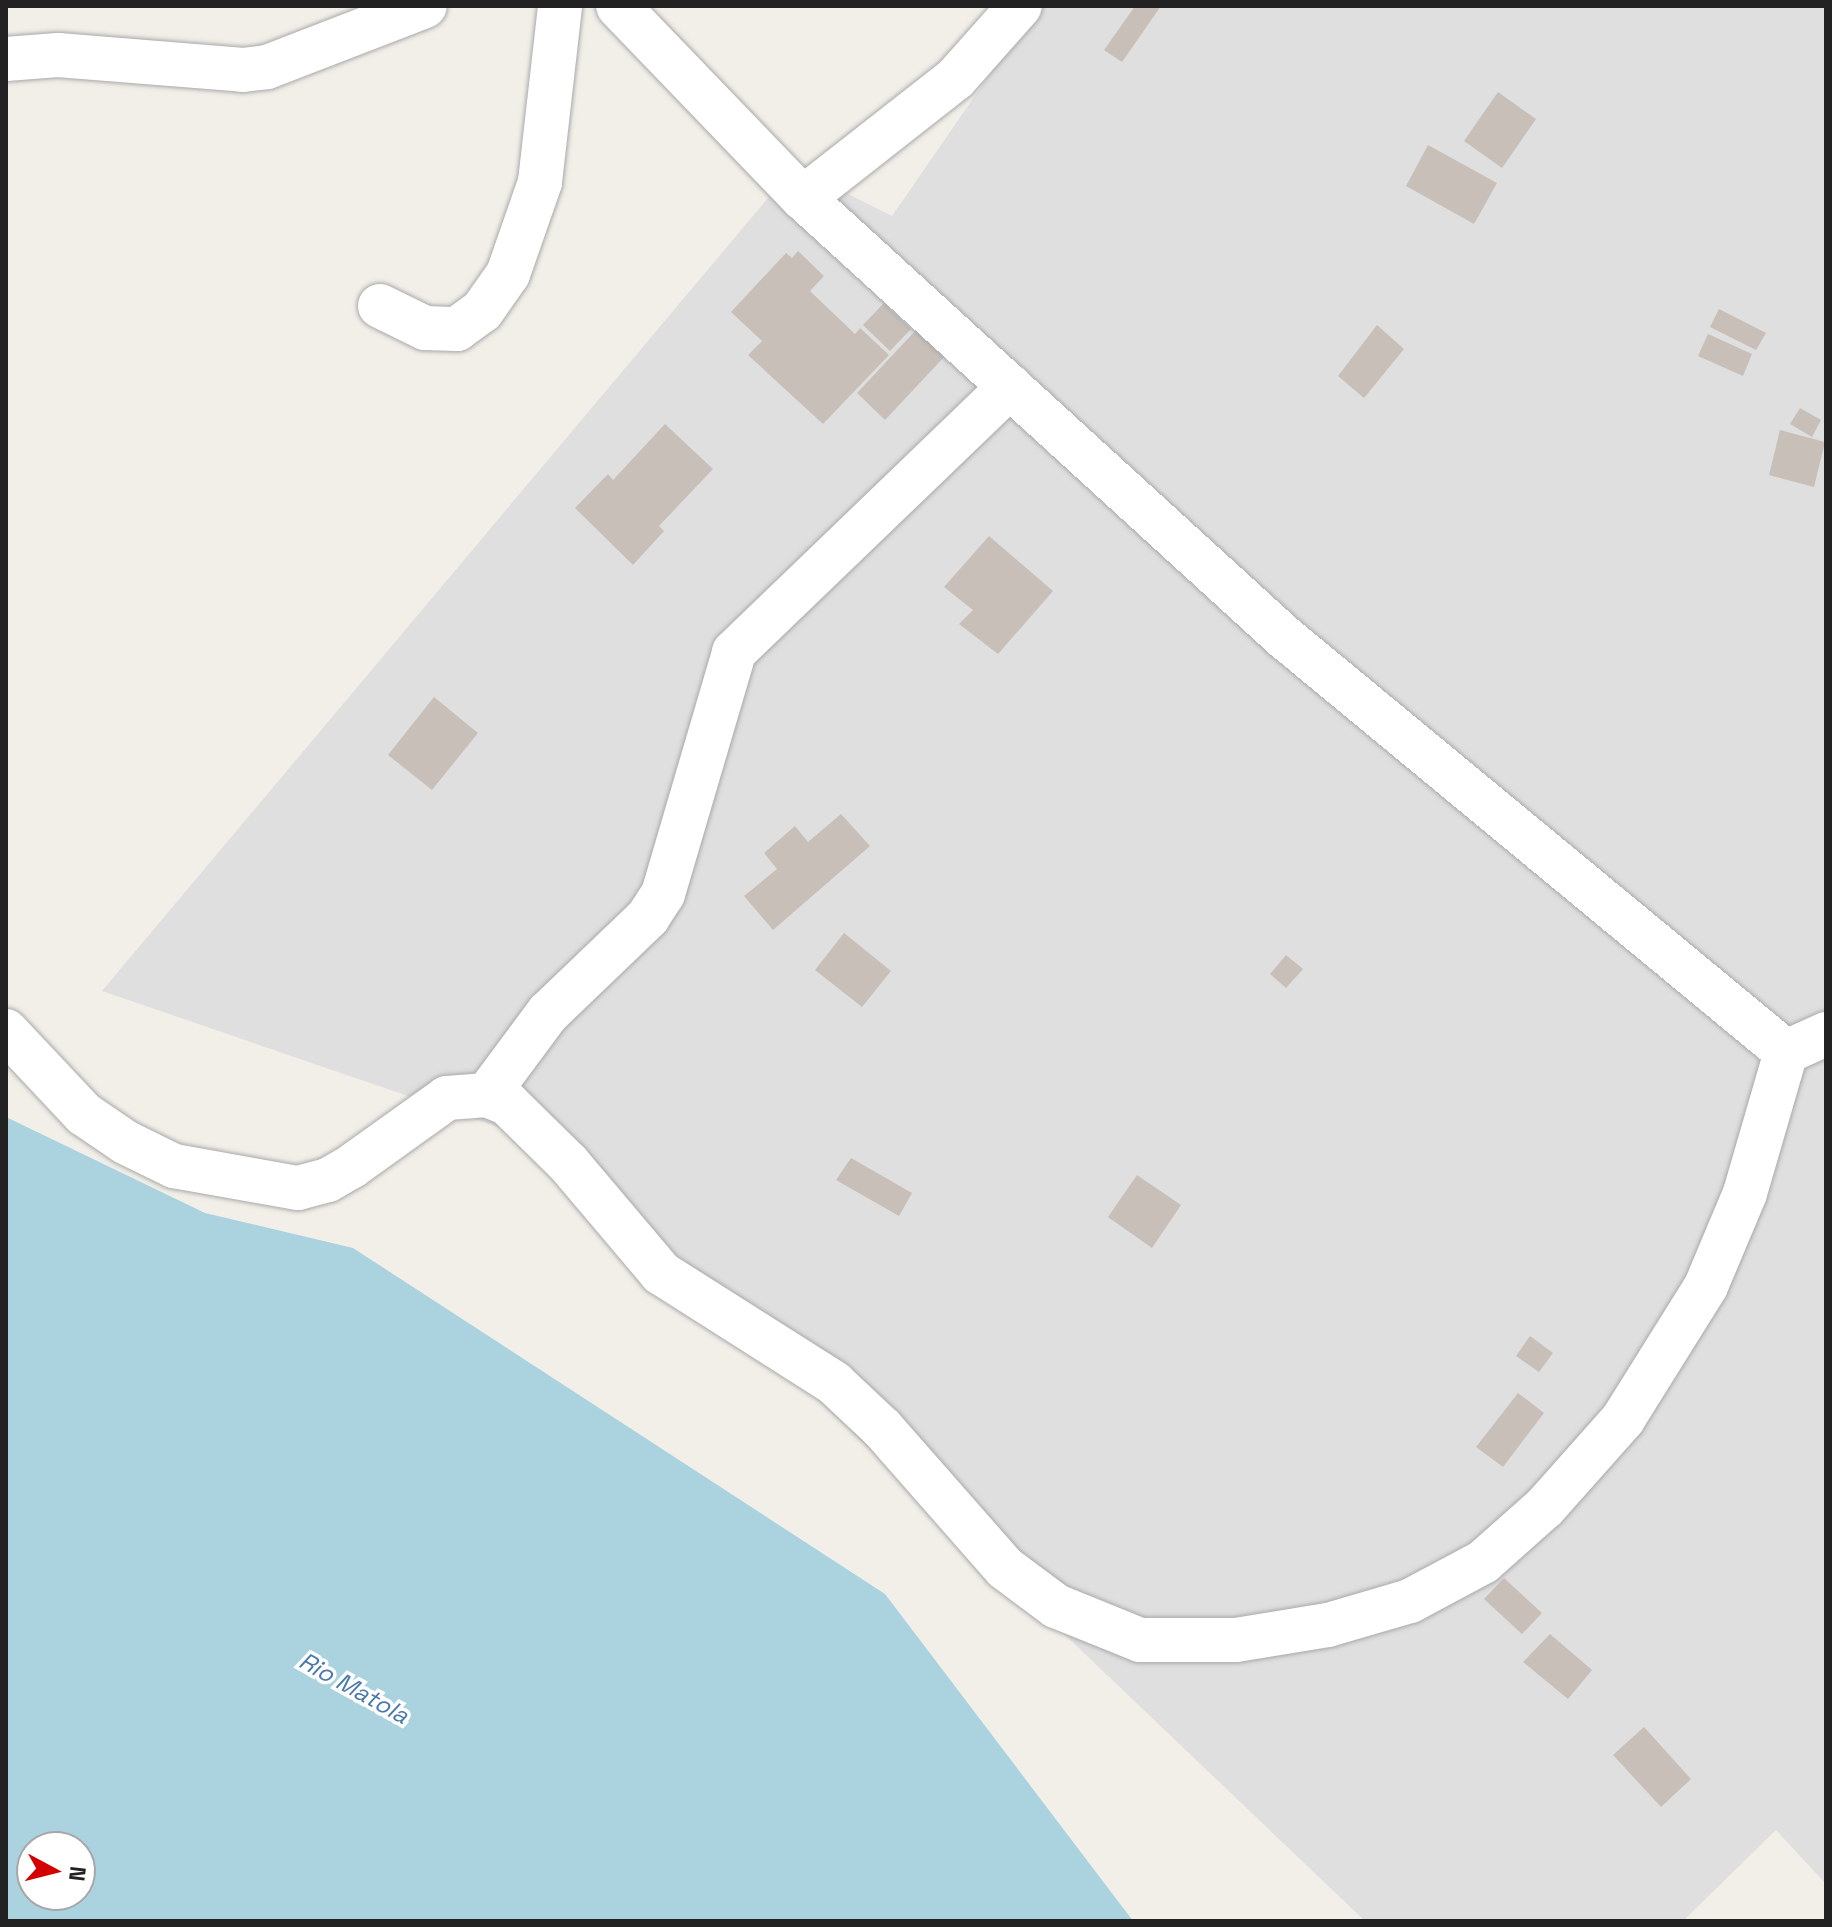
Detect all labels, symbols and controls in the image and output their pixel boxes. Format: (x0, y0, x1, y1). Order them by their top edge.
water label: Rio Matola (294, 1646, 414, 1730)
north arrow (16, 1831, 96, 1911)
text: N (63, 1865, 93, 1883)

